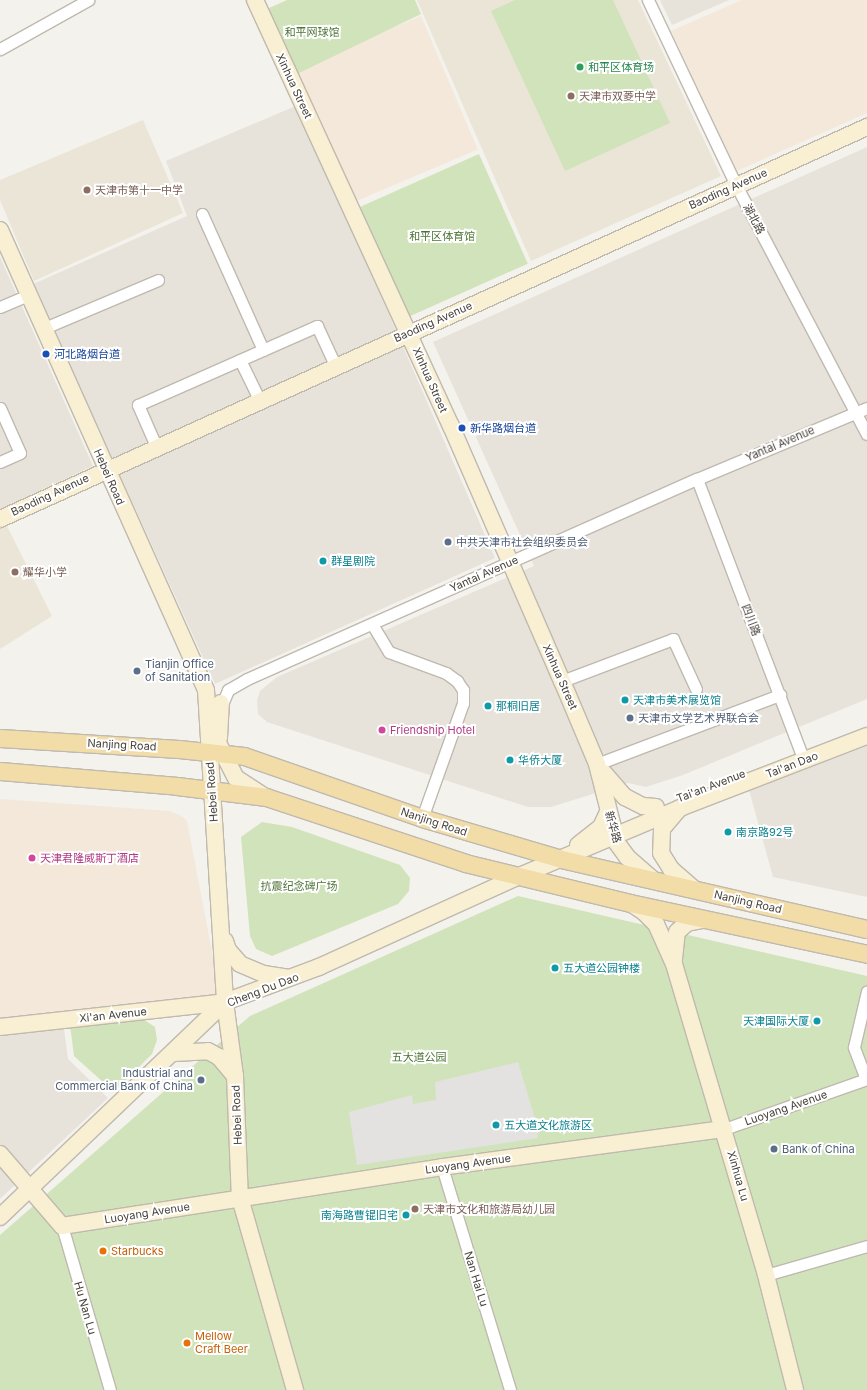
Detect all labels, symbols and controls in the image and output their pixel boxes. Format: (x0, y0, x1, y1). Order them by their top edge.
park label: 和平网球馆 (285, 25, 339, 39)
street label: Xinhua Street (273, 51, 315, 121)
place label: 和平区体育场 (588, 60, 654, 74)
marker: 和平区体育场 (575, 62, 585, 72)
place label: 天津市双菱中学 (579, 89, 656, 103)
marker: 天津市双菱中学 (566, 91, 576, 101)
street label: Baoding Avenue (687, 166, 769, 212)
place label: 天津市第十一中学 (95, 183, 183, 197)
marker: 天津市第十一中学 (82, 185, 92, 195)
street label: 湖北路 (740, 201, 768, 237)
park label: 和平区体育馆 (409, 229, 475, 243)
street label: Baoding Avenue (392, 299, 474, 345)
street label: Xinhua Street (410, 345, 450, 415)
place label: 河北路烟台道 (54, 347, 120, 361)
marker: 河北路烟台道 (41, 349, 51, 359)
place label: 新华路烟台道 (470, 421, 536, 435)
marker: 新华路烟台道 (457, 423, 467, 433)
street label: Yantai Avenue (744, 424, 816, 464)
street label: Hebei Road (91, 447, 127, 507)
street label: Baoding Avenue (9, 471, 91, 519)
place label: 中共天津市社会组织委员会 (456, 535, 588, 549)
marker: 中共天津市社会组织委员会 (443, 537, 453, 547)
street label: Yantai Avenue (448, 553, 520, 595)
place label: 群星剧院 (331, 554, 375, 568)
marker: 群星剧院 (318, 556, 328, 566)
place label: 耀华小学 (23, 565, 67, 579)
marker: 耀华小学 (10, 567, 20, 577)
street label: 四川路 (739, 602, 763, 638)
street label: Xinhua Street (540, 642, 580, 712)
place label: Tianjin Office of Sanitation (145, 658, 214, 684)
marker: Tianjin Office of Sanitation (132, 666, 142, 676)
place label: 天津市美术展览馆 (633, 693, 721, 707)
marker: 天津市美术展览馆 (620, 695, 630, 705)
place label: 那桐旧居 (496, 699, 540, 713)
marker: 那桐旧居 (483, 701, 493, 711)
place label: 天津市文学艺术界联合会 (638, 711, 759, 725)
marker: 天津市文学艺术界联合会 (625, 713, 635, 723)
place label: Friendship Hotel (390, 723, 475, 737)
marker: Friendship Hotel (377, 725, 387, 735)
street label: Nanjing Road (87, 737, 157, 753)
street label: Tai'an Dao (764, 749, 820, 781)
place label: 华侨大厦 (518, 753, 562, 767)
marker: 华侨大厦 (505, 755, 515, 765)
street label: Hebei Road (203, 762, 221, 822)
street label: Tai'an Avenue (675, 767, 747, 805)
street label: Nanjing Road (399, 805, 469, 839)
street label: 新华路 (602, 809, 624, 845)
place label: 南京路92号 (736, 825, 794, 839)
marker: 南京路92号 (723, 827, 733, 837)
place label: 天津君隆威斯丁酒店 (40, 851, 139, 865)
marker: 天津君隆威斯丁酒店 (27, 853, 37, 863)
park label: 抗震纪念碑广场 (261, 879, 337, 893)
street label: Nanjing Road (713, 888, 783, 916)
place label: 五大道公园钟楼 (563, 961, 640, 975)
marker: 五大道公园钟楼 (550, 963, 560, 973)
street label: Cheng Du Dao (225, 970, 301, 1010)
street label: Xi'an Avenue (79, 1005, 147, 1025)
place label: 天津国际大厦 (743, 1014, 809, 1028)
marker: 天津国际大厦 (812, 1016, 822, 1026)
park label: 五大道公园 (392, 1050, 446, 1064)
place label: Industrial and Commercial Bank of China (55, 1067, 193, 1093)
marker: Industrial and Commercial Bank of China (196, 1075, 206, 1085)
street label: Hebei Road (229, 1085, 245, 1145)
street label: Luoyang Avenue (743, 1088, 829, 1128)
place label: 五大道文化旅游区 (504, 1118, 592, 1132)
marker: 五大道文化旅游区 (491, 1120, 501, 1130)
place label: Bank of China (782, 1142, 855, 1156)
marker: Bank of China (769, 1144, 779, 1154)
street label: Xinhua Lu (725, 1149, 751, 1203)
street label: Luoyang Avenue (424, 1151, 512, 1177)
street label: Luoyang Avenue (103, 1200, 191, 1226)
place label: 天津市文化和旅游局幼儿园 (423, 1202, 555, 1216)
marker: 天津市文化和旅游局幼儿园 (410, 1204, 420, 1214)
place label: 南海路曹锟旧宅 (321, 1208, 398, 1222)
marker: 南海路曹锟旧宅 (401, 1210, 411, 1220)
place label: Starbucks (111, 1244, 164, 1258)
marker: Starbucks (98, 1246, 108, 1256)
street label: Nan Hai Lu (461, 1250, 491, 1308)
street label: Hu Nan Lu (71, 1280, 99, 1336)
place label: Mellow Craft Beer (195, 1330, 248, 1356)
marker: Mellow Craft Beer (182, 1338, 192, 1348)

